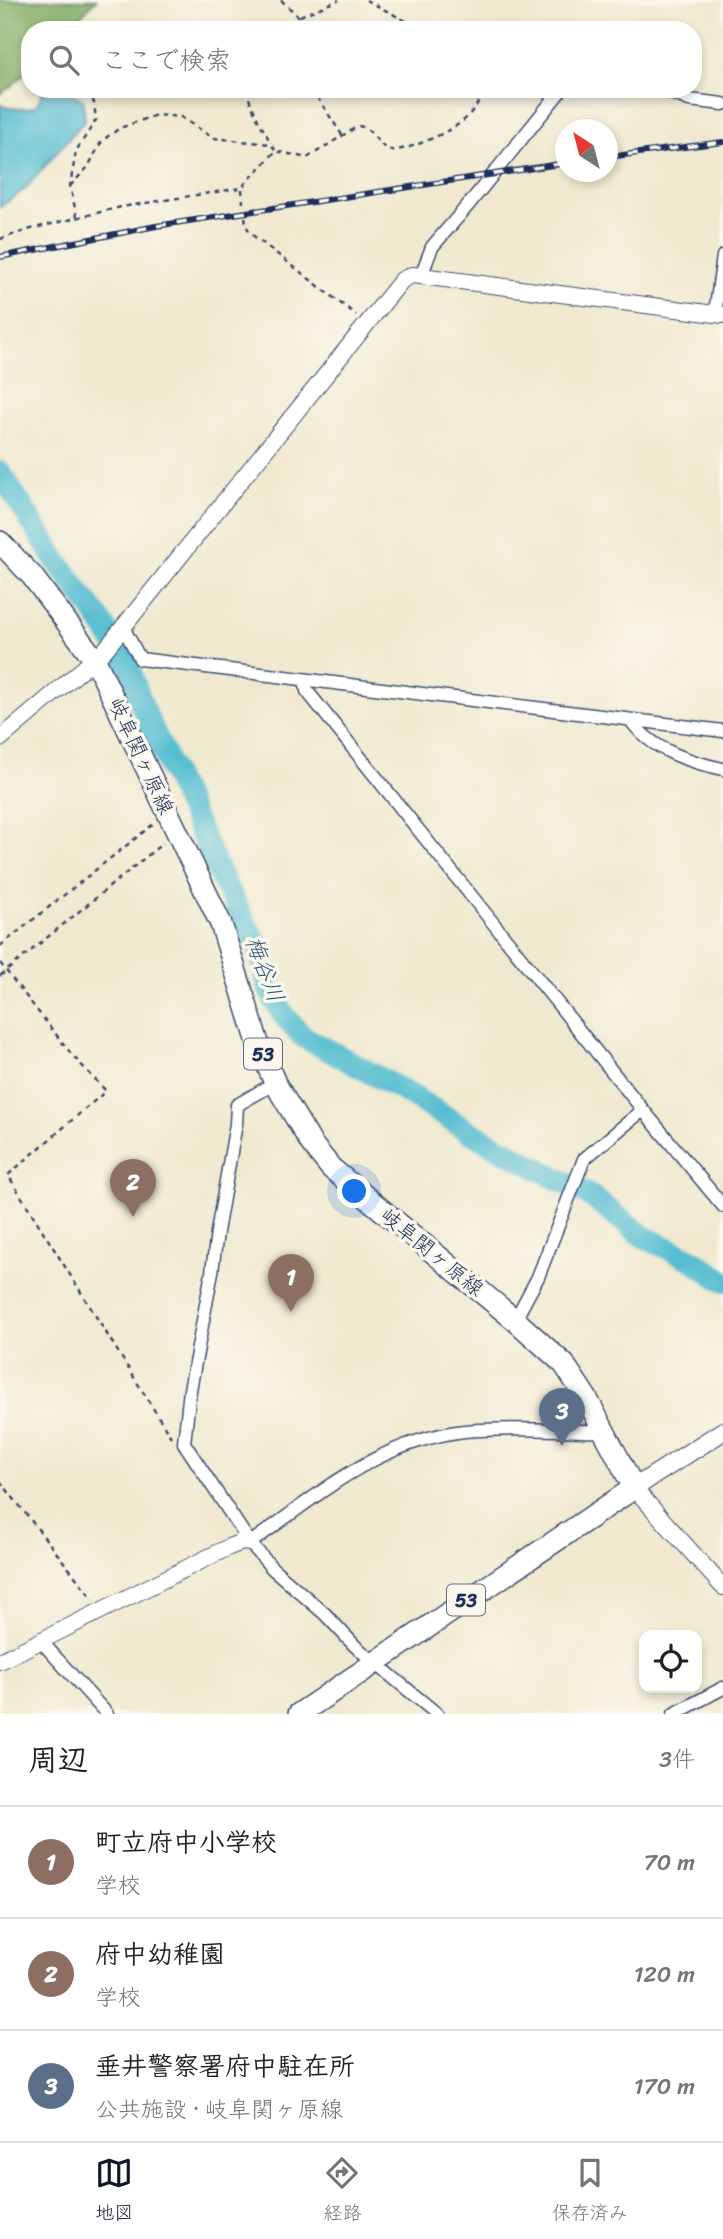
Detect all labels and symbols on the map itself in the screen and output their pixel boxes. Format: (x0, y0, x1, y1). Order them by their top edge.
north arrow (555, 119, 618, 182)
street label: 岐阜関ヶ原線 (97, 691, 185, 821)
water label: 梅谷川 (233, 930, 296, 1009)
road number: 53 (244, 1038, 282, 1070)
pin: 2 (110, 1159, 156, 1217)
your location (337, 1174, 371, 1208)
street label: 岐阜関ヶ原線 (371, 1198, 493, 1306)
pin: 1 (268, 1254, 314, 1312)
pin: 3 (539, 1388, 585, 1446)
road number: 53 (447, 1584, 485, 1616)

